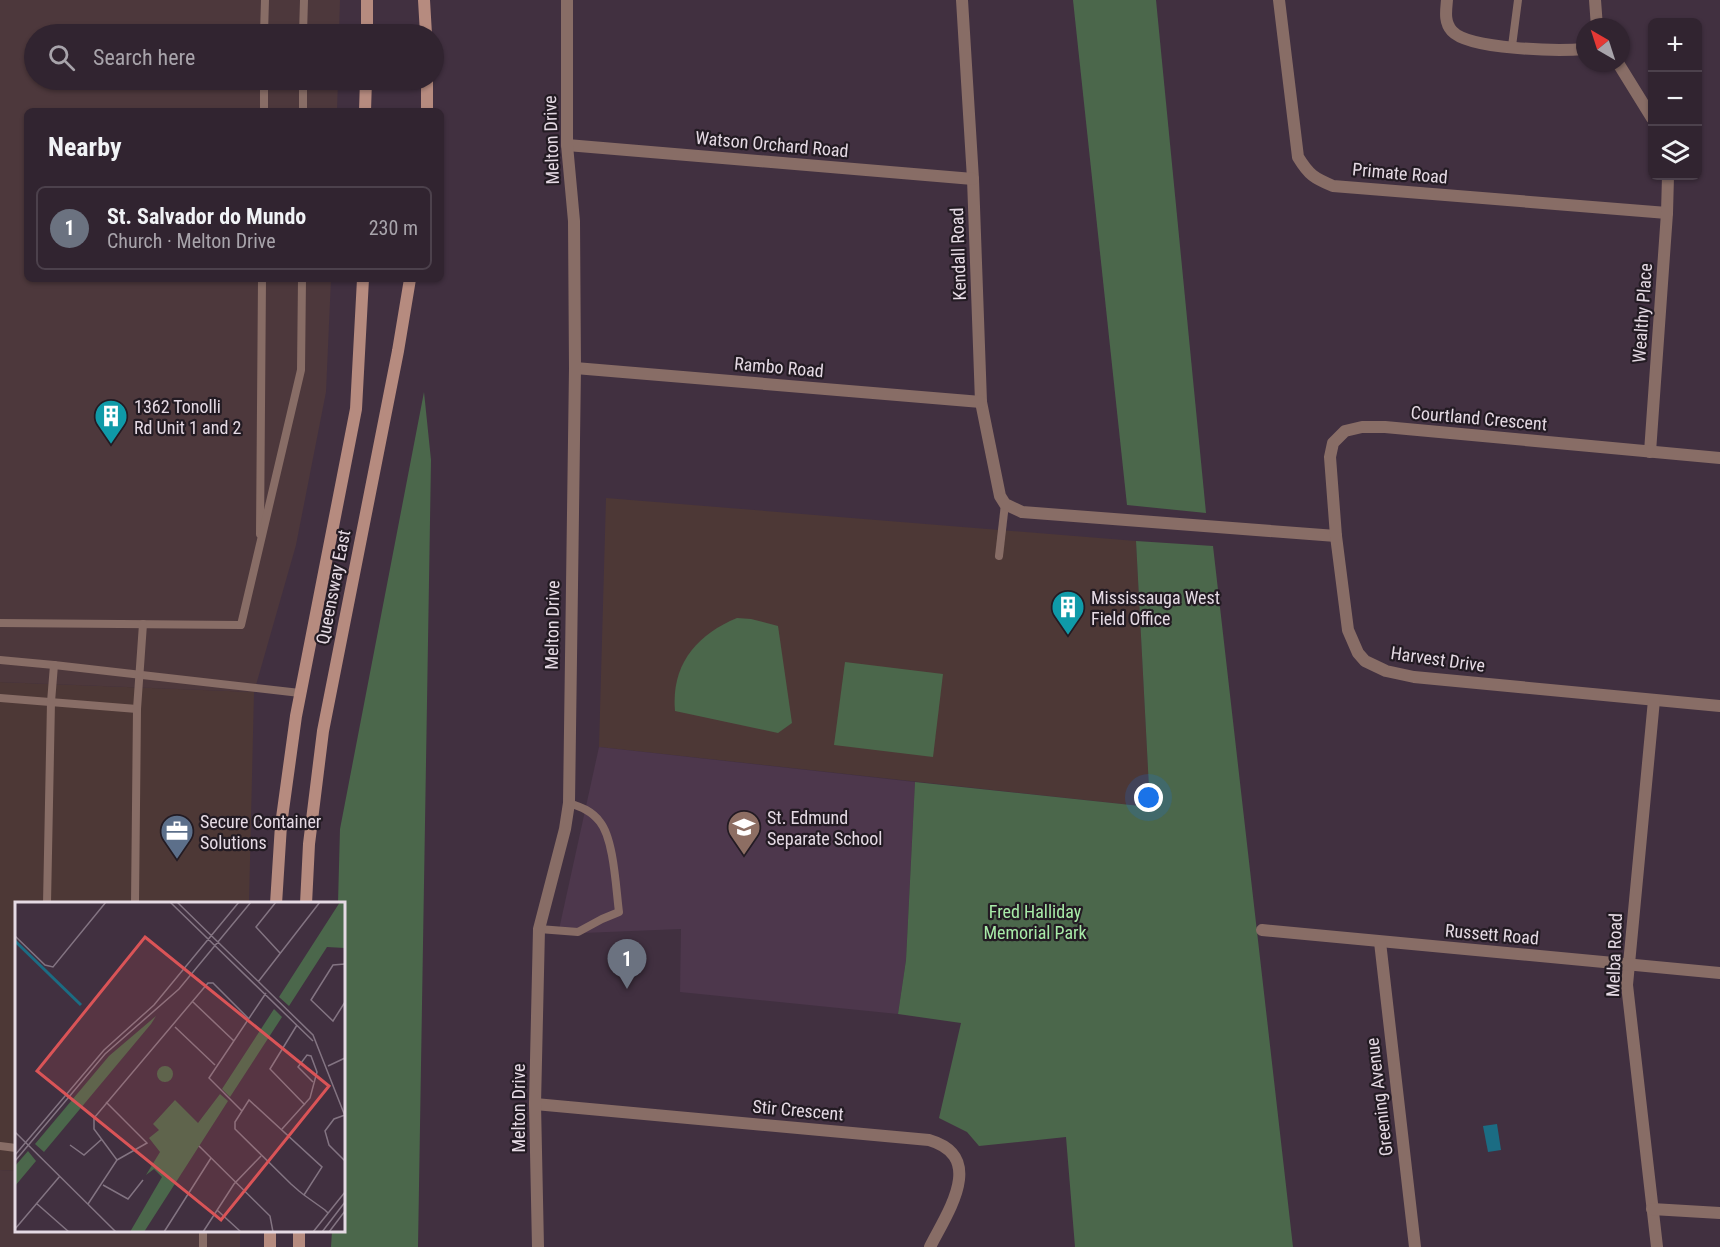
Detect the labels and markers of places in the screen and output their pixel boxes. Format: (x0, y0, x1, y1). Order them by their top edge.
place label: 1362 Tonolli Rd Unit 1 and 2 (134, 396, 241, 438)
building icon: 1362 Tonolli Rd Unit 1 and 2 (93, 398, 129, 445)
place label: Mississauga West Field Office (1091, 587, 1220, 629)
building icon: Mississauga West Field Office (1050, 589, 1086, 636)
place label: St. Edmund Separate School (767, 807, 882, 849)
school or university icon: St. Edmund Separate School (726, 809, 762, 856)
place label: Secure Container Solutions (200, 811, 322, 853)
office icon: Secure Container Solutions (159, 813, 195, 860)
pin: 1 (608, 940, 646, 989)

